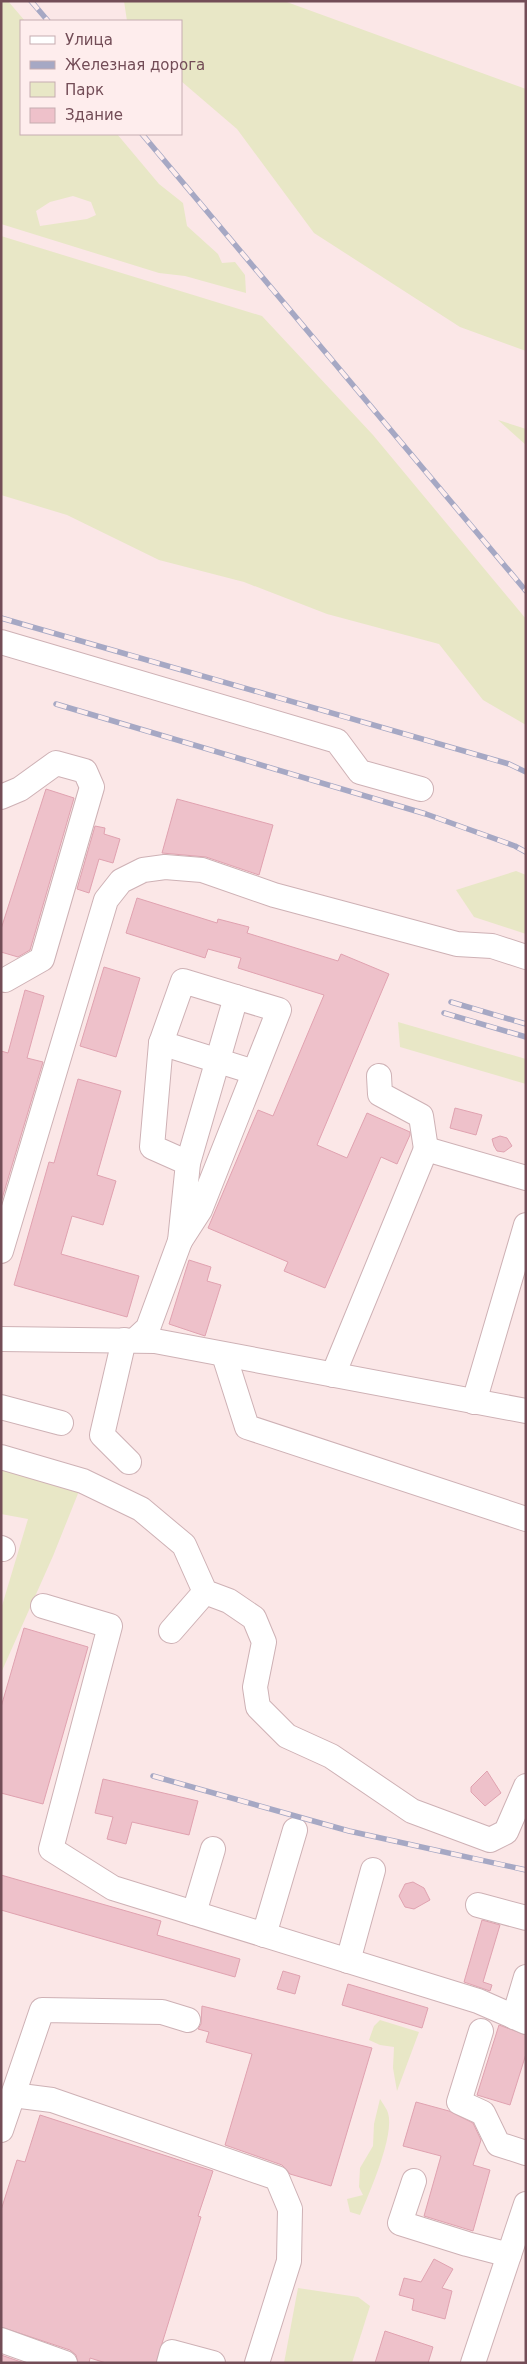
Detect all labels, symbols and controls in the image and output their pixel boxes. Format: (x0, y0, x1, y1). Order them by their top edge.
legend (20, 20, 182, 135)
text: Улица (65, 31, 113, 49)
text: Железная дорога (65, 56, 205, 74)
text: Парк (65, 81, 104, 99)
text: Здание (65, 106, 123, 124)

